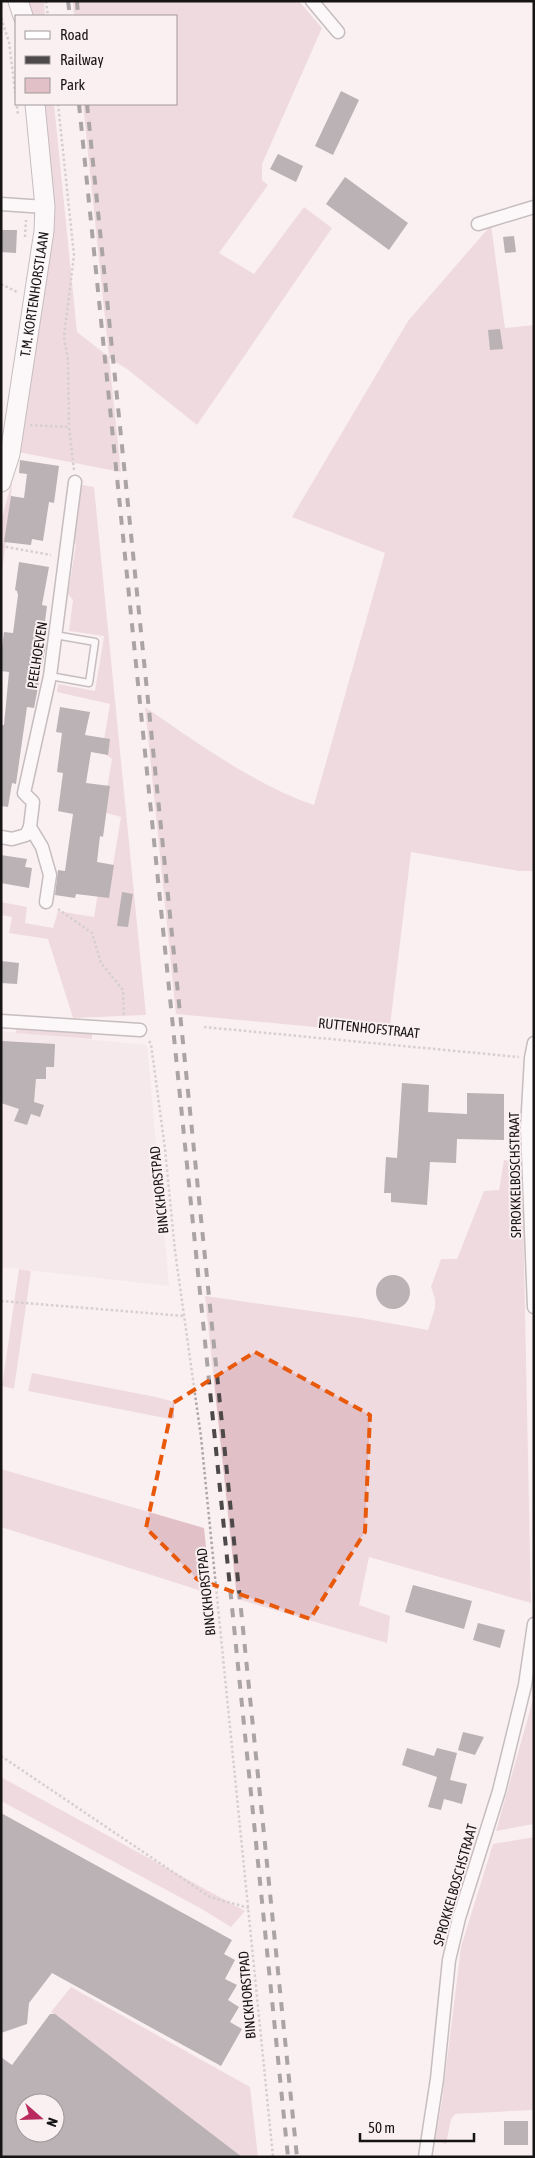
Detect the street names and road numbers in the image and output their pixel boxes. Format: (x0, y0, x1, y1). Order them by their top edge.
street label: T.M. KORTENHORSTLAAN (17, 230, 52, 358)
street label: PEELHOEVEN (24, 620, 50, 690)
street label: RUTTENHOFSTRAAT (317, 1015, 421, 1041)
street label: SPROKKELBOSCHSTRAAT (506, 1112, 524, 1238)
street label: BINCKHORSTPAD (146, 1145, 172, 1235)
street label: BINCKHORSTPAD (193, 1547, 219, 1637)
street label: SPROKKELBOSCHSTRAAT (430, 1822, 480, 1948)
street label: BINCKHORSTPAD (235, 1950, 259, 2040)

